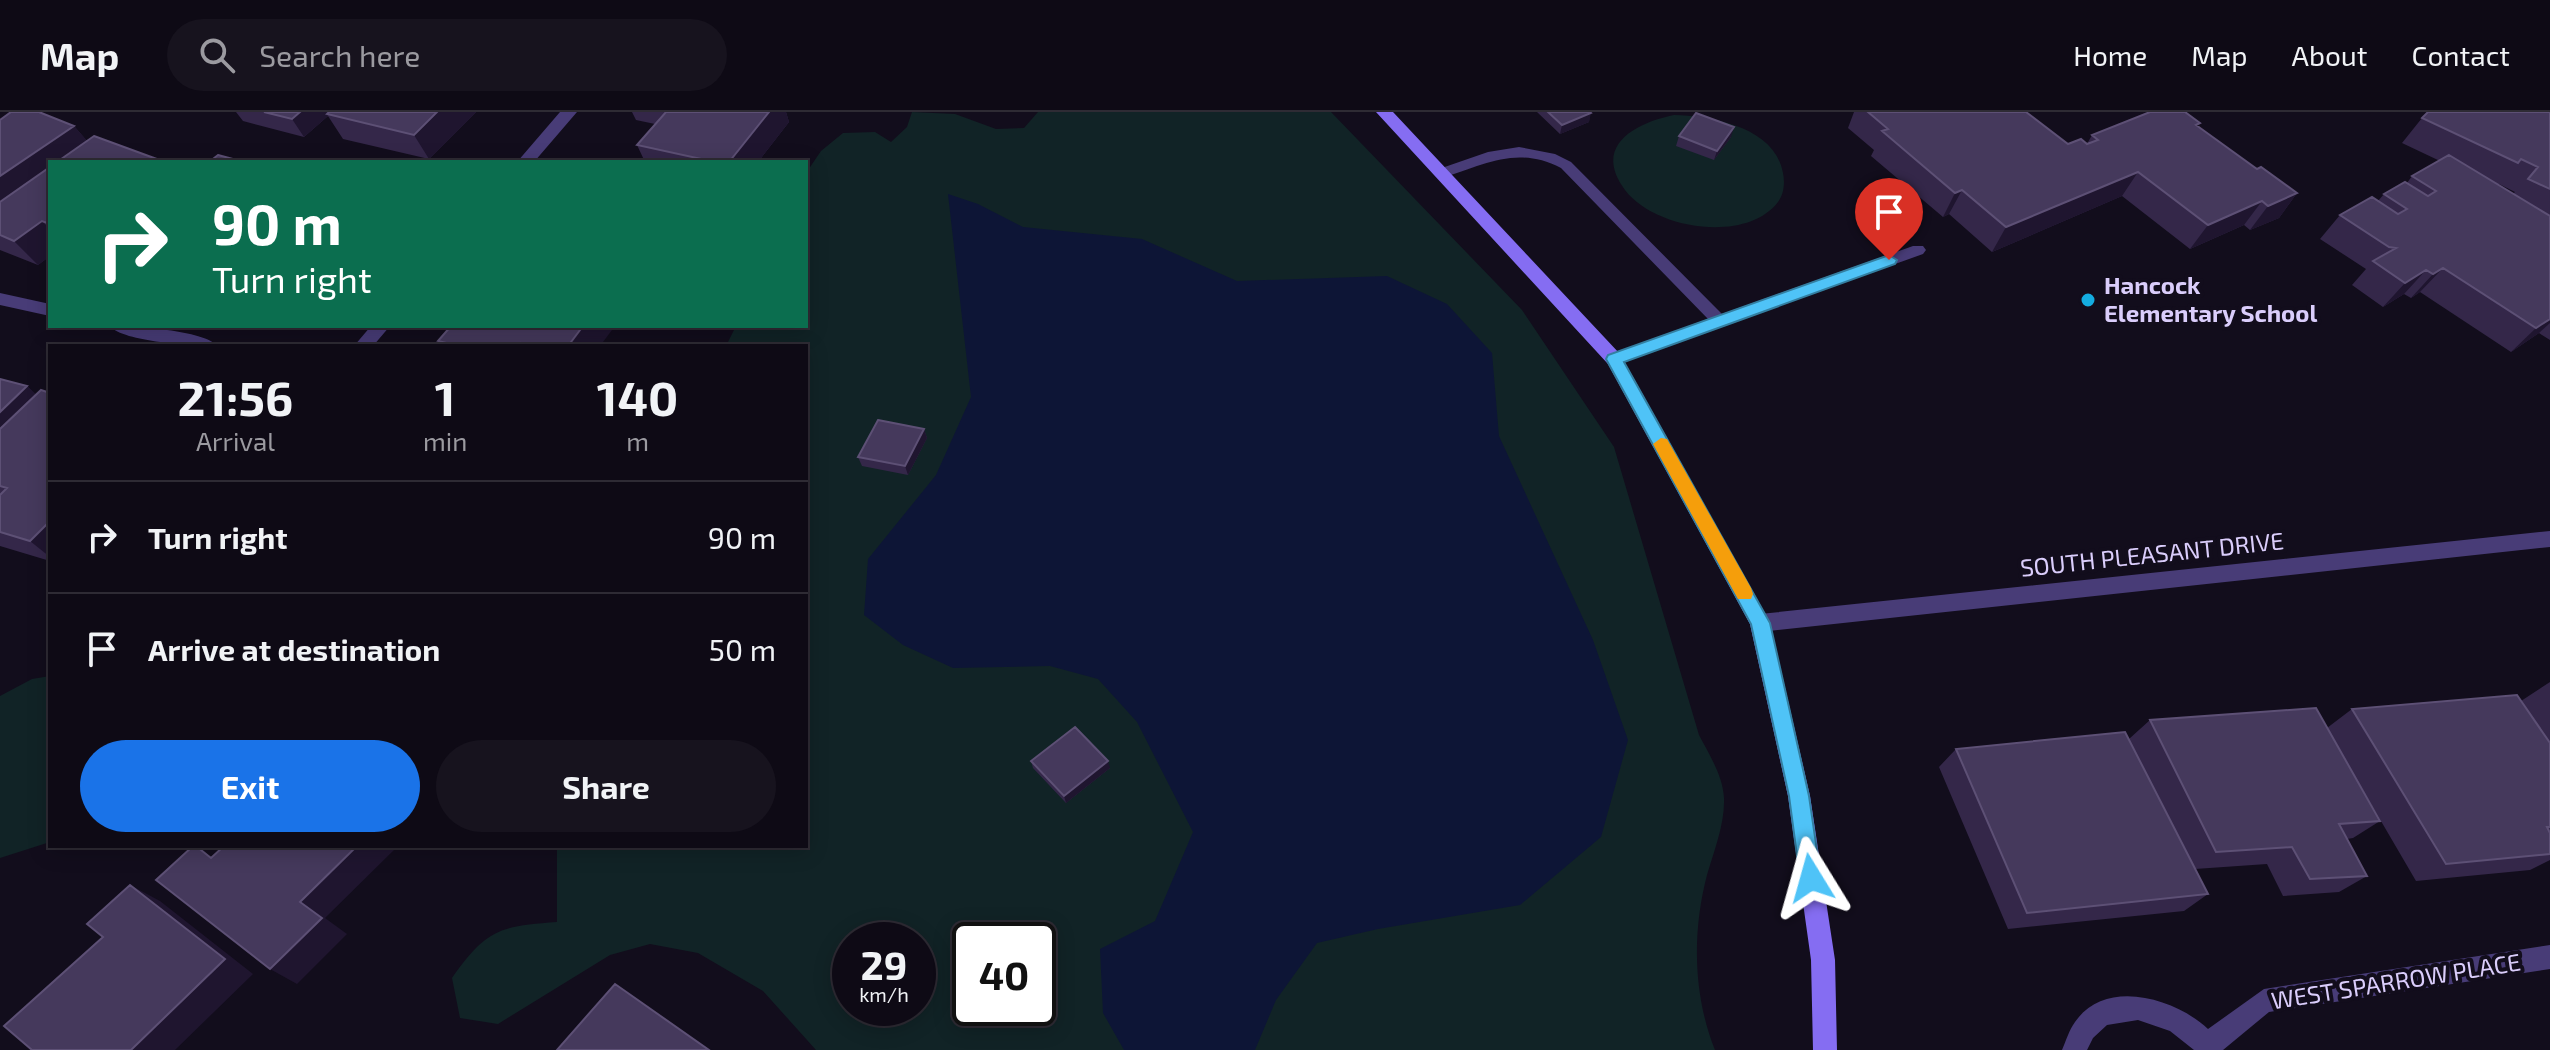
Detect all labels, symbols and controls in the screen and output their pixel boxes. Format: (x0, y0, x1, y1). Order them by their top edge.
search box (167, 19, 727, 91)
text: Map (40, 32, 119, 78)
icon: search (195, 33, 239, 77)
text: Search here (259, 37, 420, 73)
text: Home (2073, 38, 2147, 72)
text: Map (2191, 38, 2248, 72)
text: About (2292, 38, 2367, 72)
text: Contact (2411, 38, 2510, 72)
pin (1855, 178, 1923, 260)
text: 90 m (212, 189, 342, 256)
icon: arrive (1867, 190, 1911, 234)
icon: right (80, 192, 184, 296)
text: Turn right (212, 257, 372, 300)
place label: Hancock Elementary School (2104, 270, 2317, 327)
marker: Hancock Elementary School (2079, 291, 2097, 309)
text: 21:56 (178, 368, 293, 426)
text: 1 (435, 368, 455, 426)
text: 140 (597, 368, 678, 426)
text: Arrival (196, 425, 275, 456)
text: min (423, 425, 467, 456)
text: m (626, 425, 649, 456)
icon: right (80, 515, 124, 559)
text: Turn right (148, 519, 288, 555)
text: 90 m (708, 519, 776, 555)
street label: SOUTH PLEASANT DRIVE (2019, 525, 2285, 582)
icon: arrive (80, 627, 124, 671)
text: Arrive at destination (148, 631, 440, 667)
text: 50 m (709, 631, 776, 667)
button: Exit (80, 740, 420, 832)
button: Share (436, 740, 776, 832)
position arrow (1769, 836, 1853, 920)
speed limit sign: 40 (952, 922, 1056, 1026)
text: 29 (861, 940, 907, 988)
street label: WEST SPARROW PLACE (2269, 946, 2522, 1015)
text: km/h (859, 982, 909, 1006)

